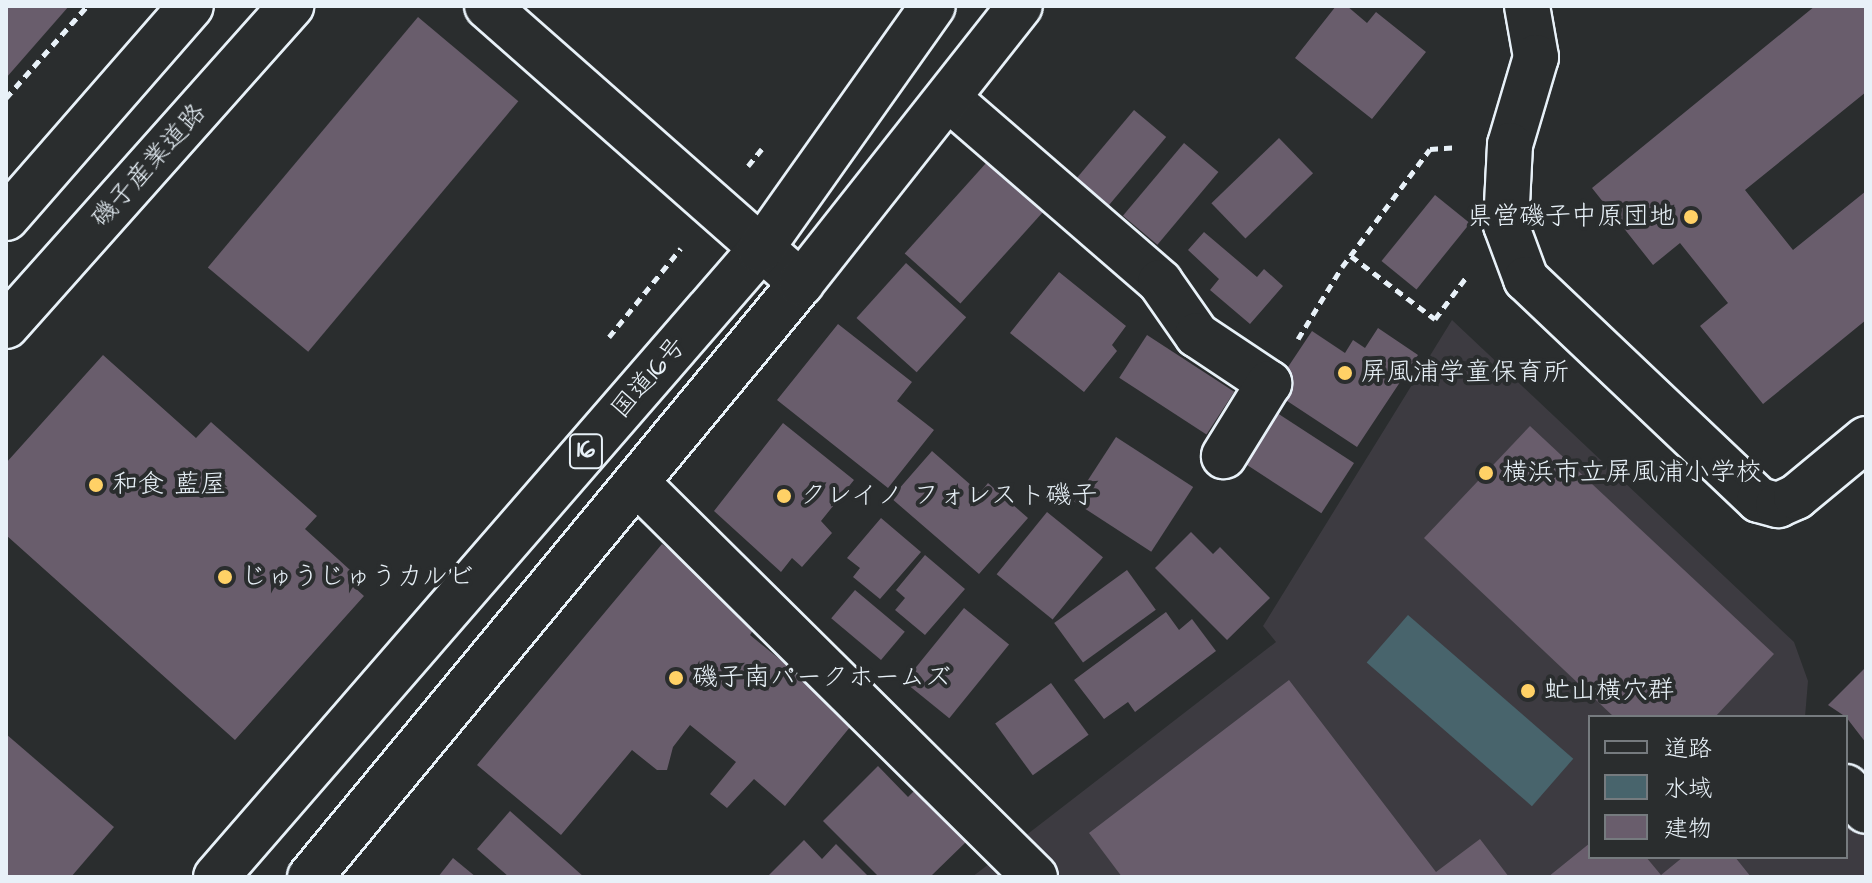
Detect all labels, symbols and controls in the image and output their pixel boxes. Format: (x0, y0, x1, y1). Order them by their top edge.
street label: 磯子産業道路 (85, 98, 213, 234)
place label: 県営磯子中原団地 (1467, 201, 1675, 233)
marker: 県営磯子中原団地 (1682, 208, 1700, 226)
street label: 国道16号 (605, 331, 693, 425)
place label: 屏風浦学童保育所 (1361, 357, 1569, 389)
marker: 屏風浦学童保育所 (1336, 364, 1354, 382)
road number: 16 (568, 431, 604, 471)
place label: 横浜市立屏風浦小学校 (1502, 457, 1762, 489)
marker: 横浜市立屏風浦小学校 (1477, 464, 1495, 482)
place label: 和食 藍屋 (112, 469, 226, 501)
marker: 和食 藍屋 (87, 476, 105, 494)
place label: クレイノ フォレスト磯子 (800, 480, 1096, 512)
marker: クレイノ フォレスト磯子 (775, 487, 793, 505)
place label: じゅうじゅうカルビ (241, 561, 475, 593)
marker: じゅうじゅうカルビ (216, 568, 234, 586)
place label: 磯子南パークホームズ (692, 662, 952, 694)
marker: 磯子南パークホームズ (667, 669, 685, 687)
place label: 虻山横穴群 (1544, 675, 1674, 707)
marker: 虻山横穴群 (1519, 682, 1537, 700)
legend (1588, 715, 1848, 859)
text: 道路 (1664, 732, 1712, 766)
text: 水域 (1664, 772, 1712, 806)
text: 建物 (1664, 812, 1712, 846)

